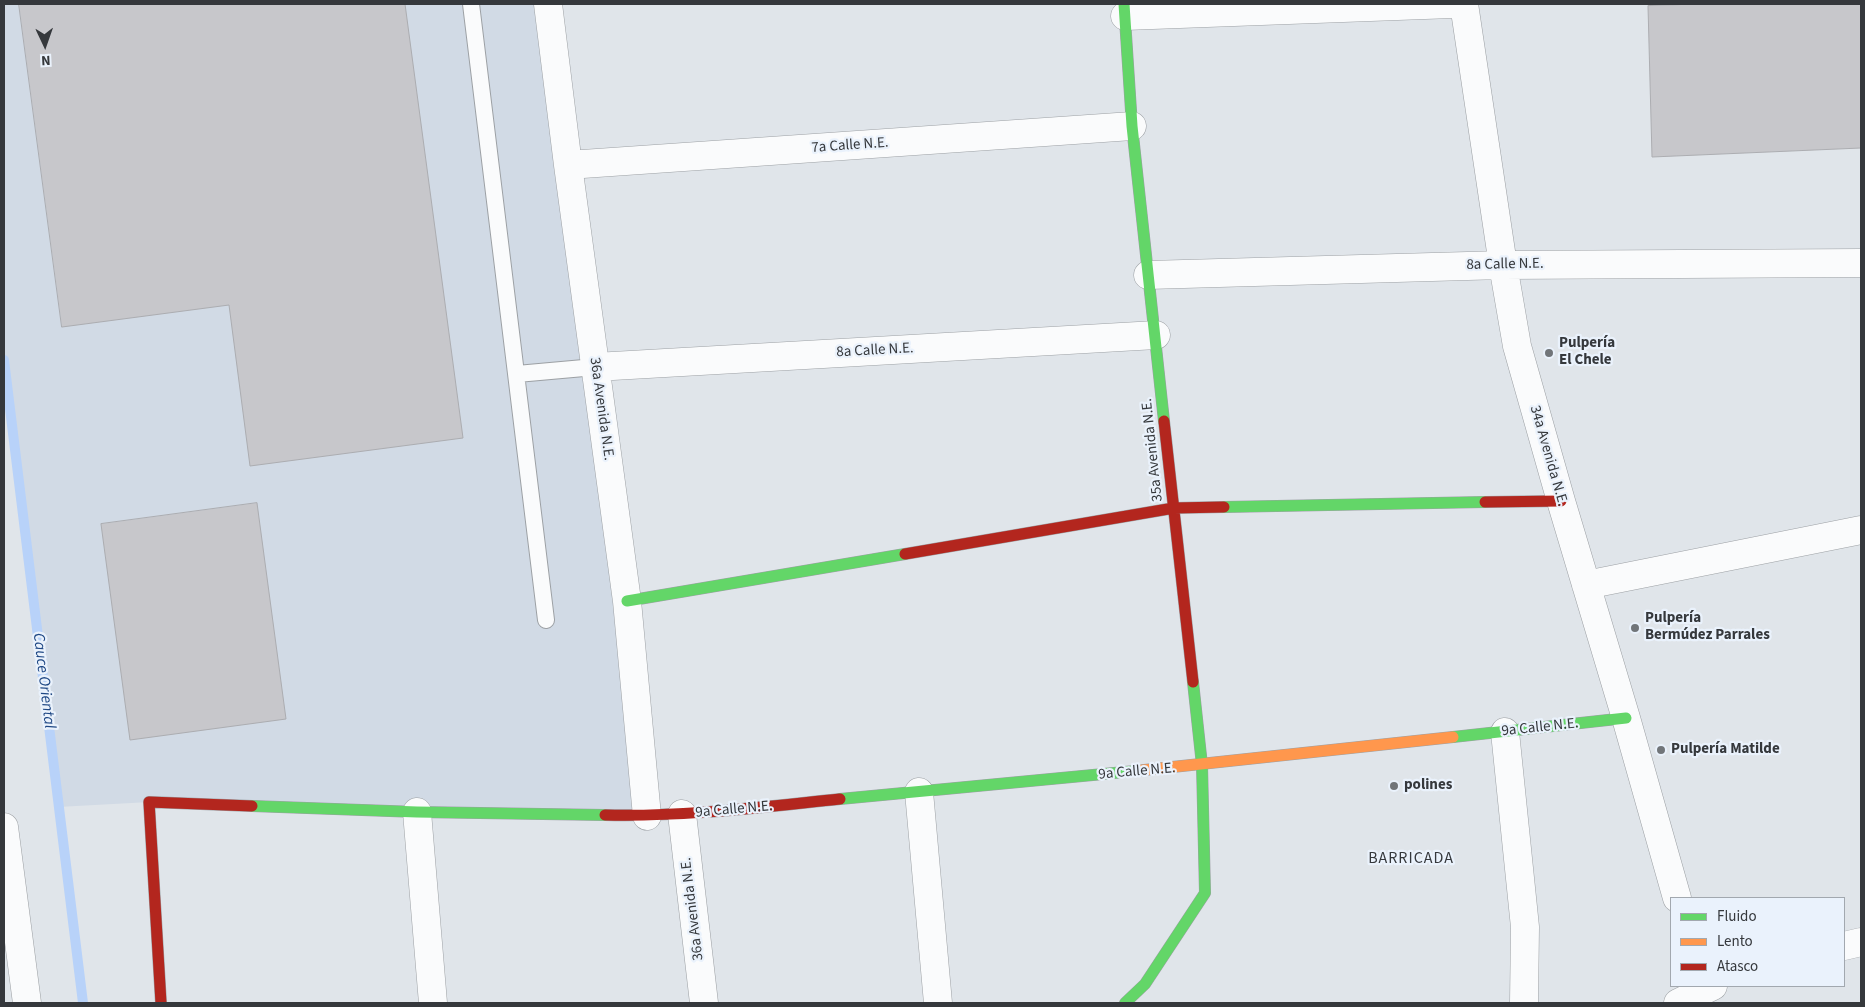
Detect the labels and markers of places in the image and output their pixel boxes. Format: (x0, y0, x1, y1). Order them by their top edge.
place label: Pulpería El Chele (1559, 335, 1615, 370)
marker: Pulpería El Chele (1543, 347, 1555, 359)
place label: Pulpería Bermúdez Parrales (1645, 610, 1770, 645)
marker: Pulpería Bermúdez Parrales (1629, 622, 1641, 634)
place label: Pulpería Matilde (1671, 741, 1780, 759)
marker: Pulpería Matilde (1655, 744, 1667, 756)
place label: polines (1404, 777, 1452, 795)
marker: polines (1388, 780, 1400, 792)

